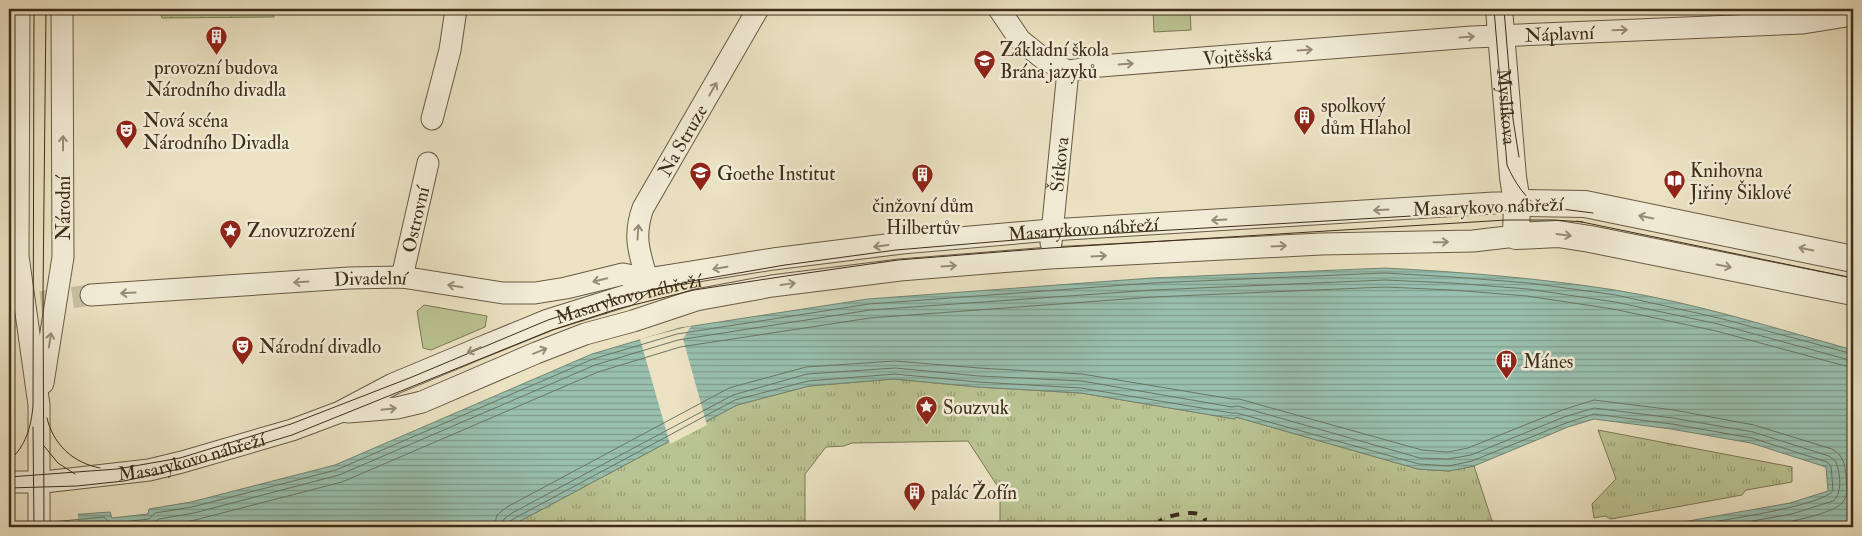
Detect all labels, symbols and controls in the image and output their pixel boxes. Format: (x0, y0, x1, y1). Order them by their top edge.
street label: Náplavní (1524, 21, 1597, 48)
building icon: provozní budova Národního divadla (204, 24, 228, 55)
one-way arrow (1612, 26, 1628, 35)
one-way arrow (1459, 33, 1475, 42)
place label: Základní škola Brána jazyků (1000, 38, 1109, 84)
street label: Vojtěšská (1202, 42, 1273, 71)
one-way arrow (1297, 45, 1313, 55)
school or university icon: Základní škola Brána jazyků (972, 48, 996, 79)
place label: provozní budova Národního divadla (146, 56, 286, 102)
one-way arrow (1118, 59, 1134, 69)
street label: Myslíkova (1491, 68, 1521, 146)
one-way arrow (708, 82, 718, 96)
place label: spolkový dům Hlahol (1321, 94, 1411, 140)
street label: Na Struze (653, 100, 713, 181)
building icon: spolkový dům Hlahol (1293, 104, 1317, 135)
place label: Nová scéna Národního Divadla (143, 109, 289, 155)
theatre icon: Nová scéna Národního Divadla (115, 119, 139, 150)
one-way arrow (58, 136, 68, 152)
street label: Šítkova (1043, 136, 1074, 193)
place label: Knihovna Jiřiny Šiklové (1689, 159, 1791, 205)
school or university icon: Goethe Institut (689, 161, 713, 192)
place label: Goethe Institut (717, 162, 835, 186)
building icon: činžovní dům Hilbertův (911, 162, 935, 193)
library icon: Knihovna Jiřiny Šiklové (1662, 169, 1686, 200)
street label: Národní (52, 174, 76, 240)
street label: Ostrovní (397, 182, 436, 255)
street label: Masarykovo nábřeží (1412, 192, 1566, 222)
place label: činžovní dům Hilbertův (872, 194, 974, 240)
one-way arrow (1374, 206, 1390, 215)
street label: Masarykovo nábřeží (1007, 212, 1161, 247)
one-way arrow (1639, 212, 1655, 222)
one-way arrow (1211, 215, 1227, 224)
place icon: Znovuzrození (219, 218, 243, 249)
place label: Znovuzrození (247, 219, 357, 243)
one-way arrow (633, 224, 642, 240)
one-way arrow (1556, 230, 1572, 240)
one-way arrow (1432, 237, 1449, 247)
one-way arrow (873, 241, 889, 251)
one-way arrow (1270, 242, 1286, 251)
one-way arrow (1798, 244, 1814, 253)
one-way arrow (1091, 251, 1107, 260)
one-way arrow (941, 261, 957, 270)
one-way arrow (1716, 262, 1732, 271)
one-way arrow (712, 263, 728, 273)
street label: Divadelní (333, 266, 411, 292)
street label: Masarykovo nábřeží (552, 268, 706, 330)
one-way arrow (592, 276, 608, 285)
one-way arrow (293, 277, 309, 286)
one-way arrow (779, 279, 795, 289)
one-way arrow (447, 280, 463, 290)
one-way arrow (120, 288, 136, 297)
one-way arrow (45, 332, 55, 348)
theatre icon: Národní divadlo (231, 334, 255, 365)
place label: Národní divadlo (259, 335, 381, 359)
one-way arrow (467, 346, 482, 356)
one-way arrow (532, 346, 547, 356)
building icon: Mánes (1495, 349, 1519, 380)
place label: Mánes (1523, 350, 1573, 374)
place icon: Souzvuk (915, 395, 939, 426)
place label: Souzvuk (943, 396, 1009, 420)
one-way arrow (381, 404, 397, 414)
street label: Masarykovo nábřeží (117, 427, 270, 486)
place label: palác Žofín (930, 479, 1017, 506)
building icon: palác Žofín (903, 480, 927, 511)

